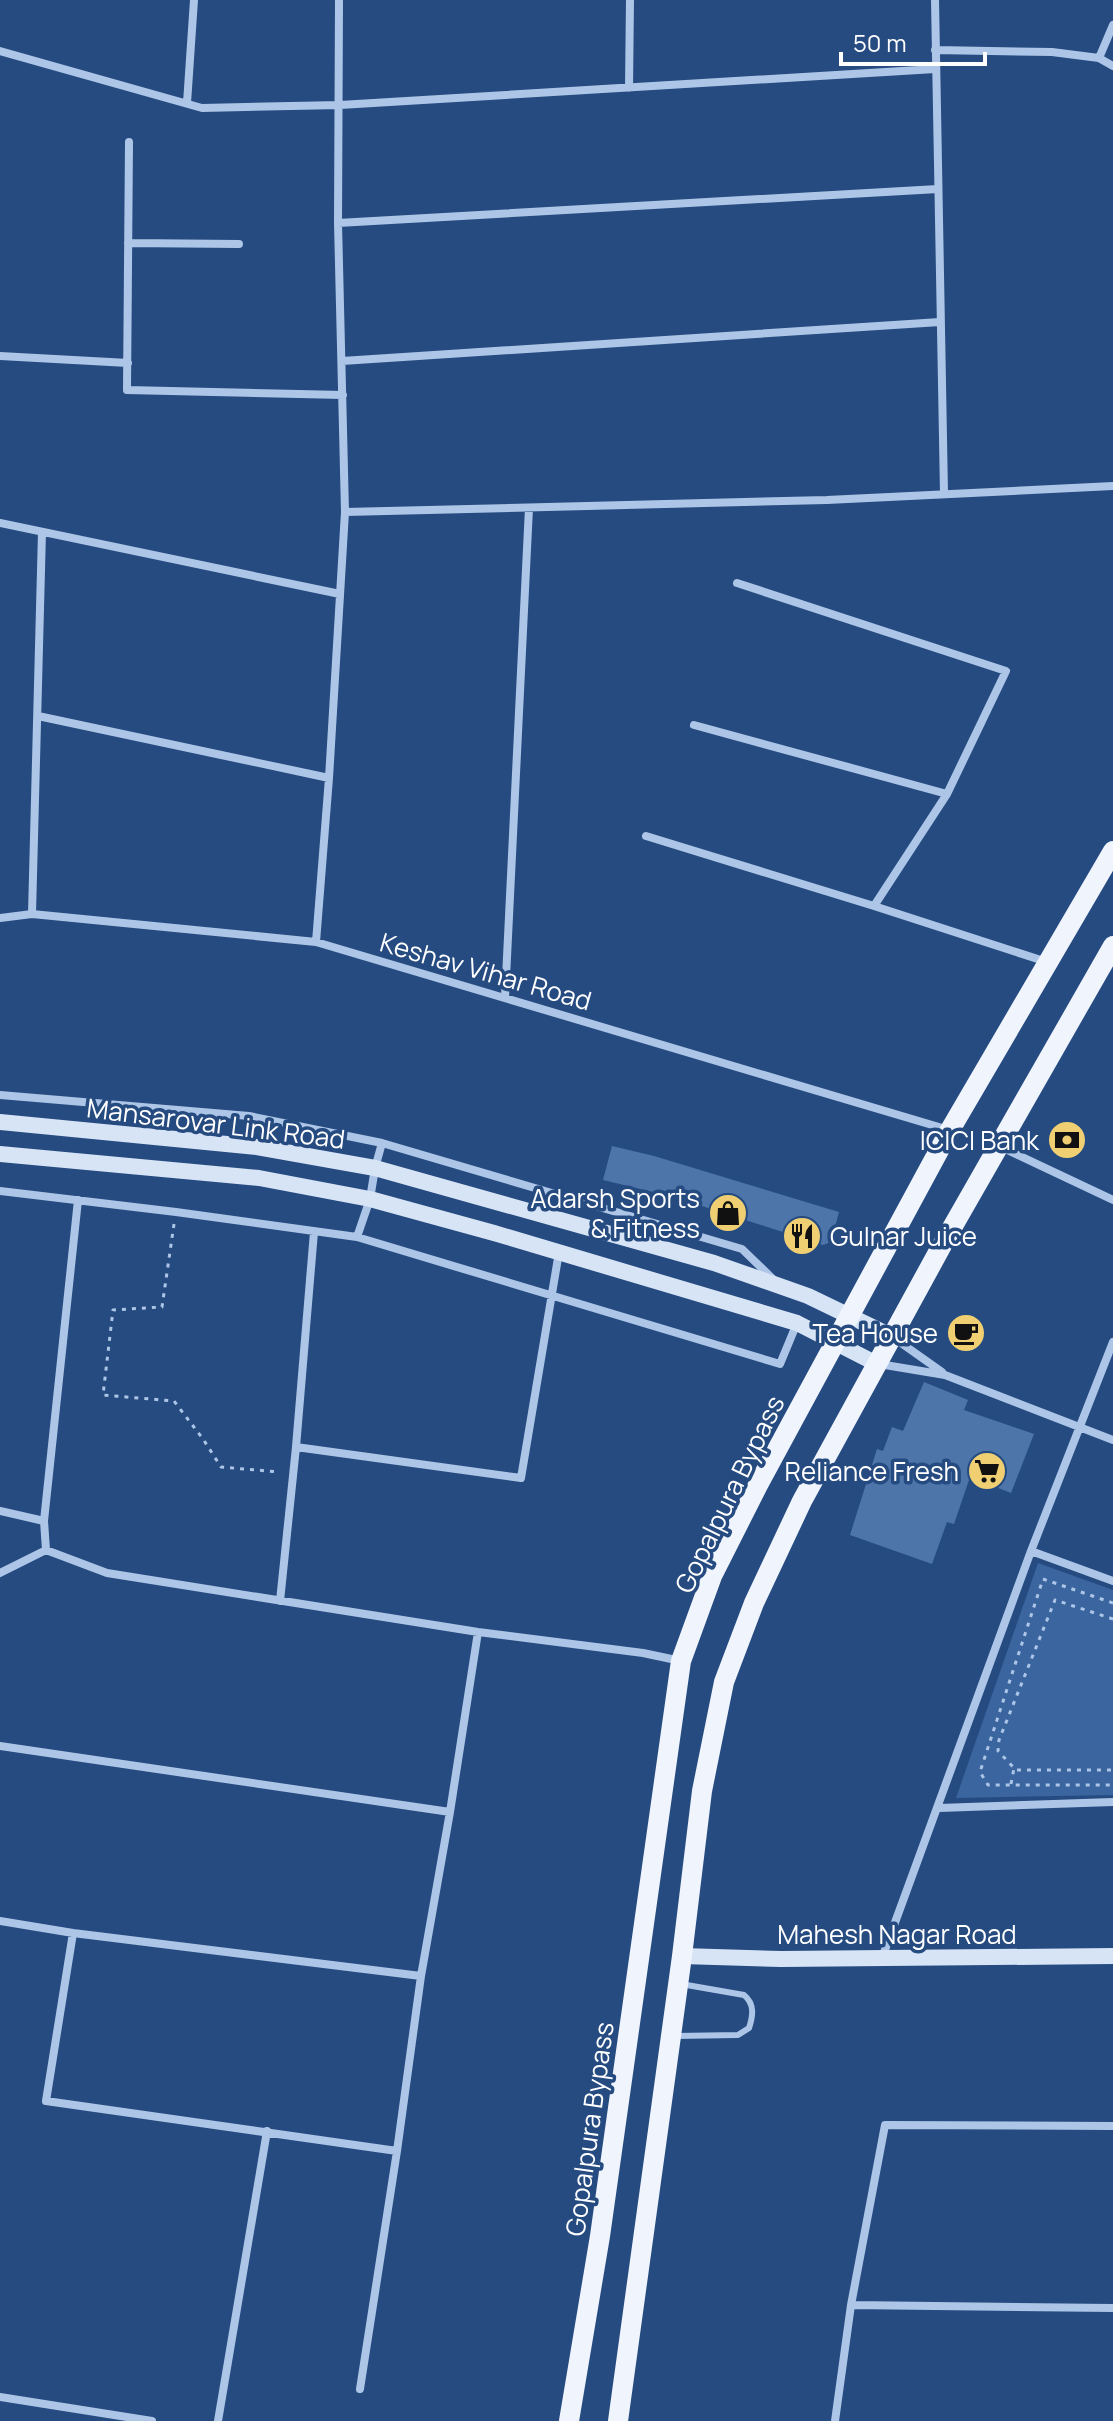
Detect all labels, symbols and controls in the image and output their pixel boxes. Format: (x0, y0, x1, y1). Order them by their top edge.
scale bar (841, 16, 985, 66)
text: 50 m (853, 26, 907, 59)
street label: Keshav Vihar Road (376, 924, 596, 1018)
street label: Mansarovar Link Road (85, 1089, 347, 1157)
bank icon: ICICI Bank (1046, 1119, 1088, 1161)
place label: ICICI Bank (920, 1122, 1040, 1158)
place label: Adarsh Sports & Fitness (530, 1180, 700, 1246)
shop icon: Adarsh Sports & Fitness (707, 1192, 749, 1234)
restaurant icon: Gulnar Juice (781, 1215, 823, 1257)
place label: Gulnar Juice (830, 1218, 977, 1254)
cafe icon: Tea House (945, 1312, 987, 1354)
place label: Tea House (813, 1315, 938, 1351)
street label: Gopalpura Bypass (666, 1389, 792, 1599)
supermarket icon: Reliance Fresh (966, 1450, 1008, 1492)
place label: Reliance Fresh (785, 1453, 959, 1489)
street label: Mahesh Nagar Road (777, 1916, 1017, 1952)
street label: Gopalpura Bypass (556, 2020, 622, 2238)

